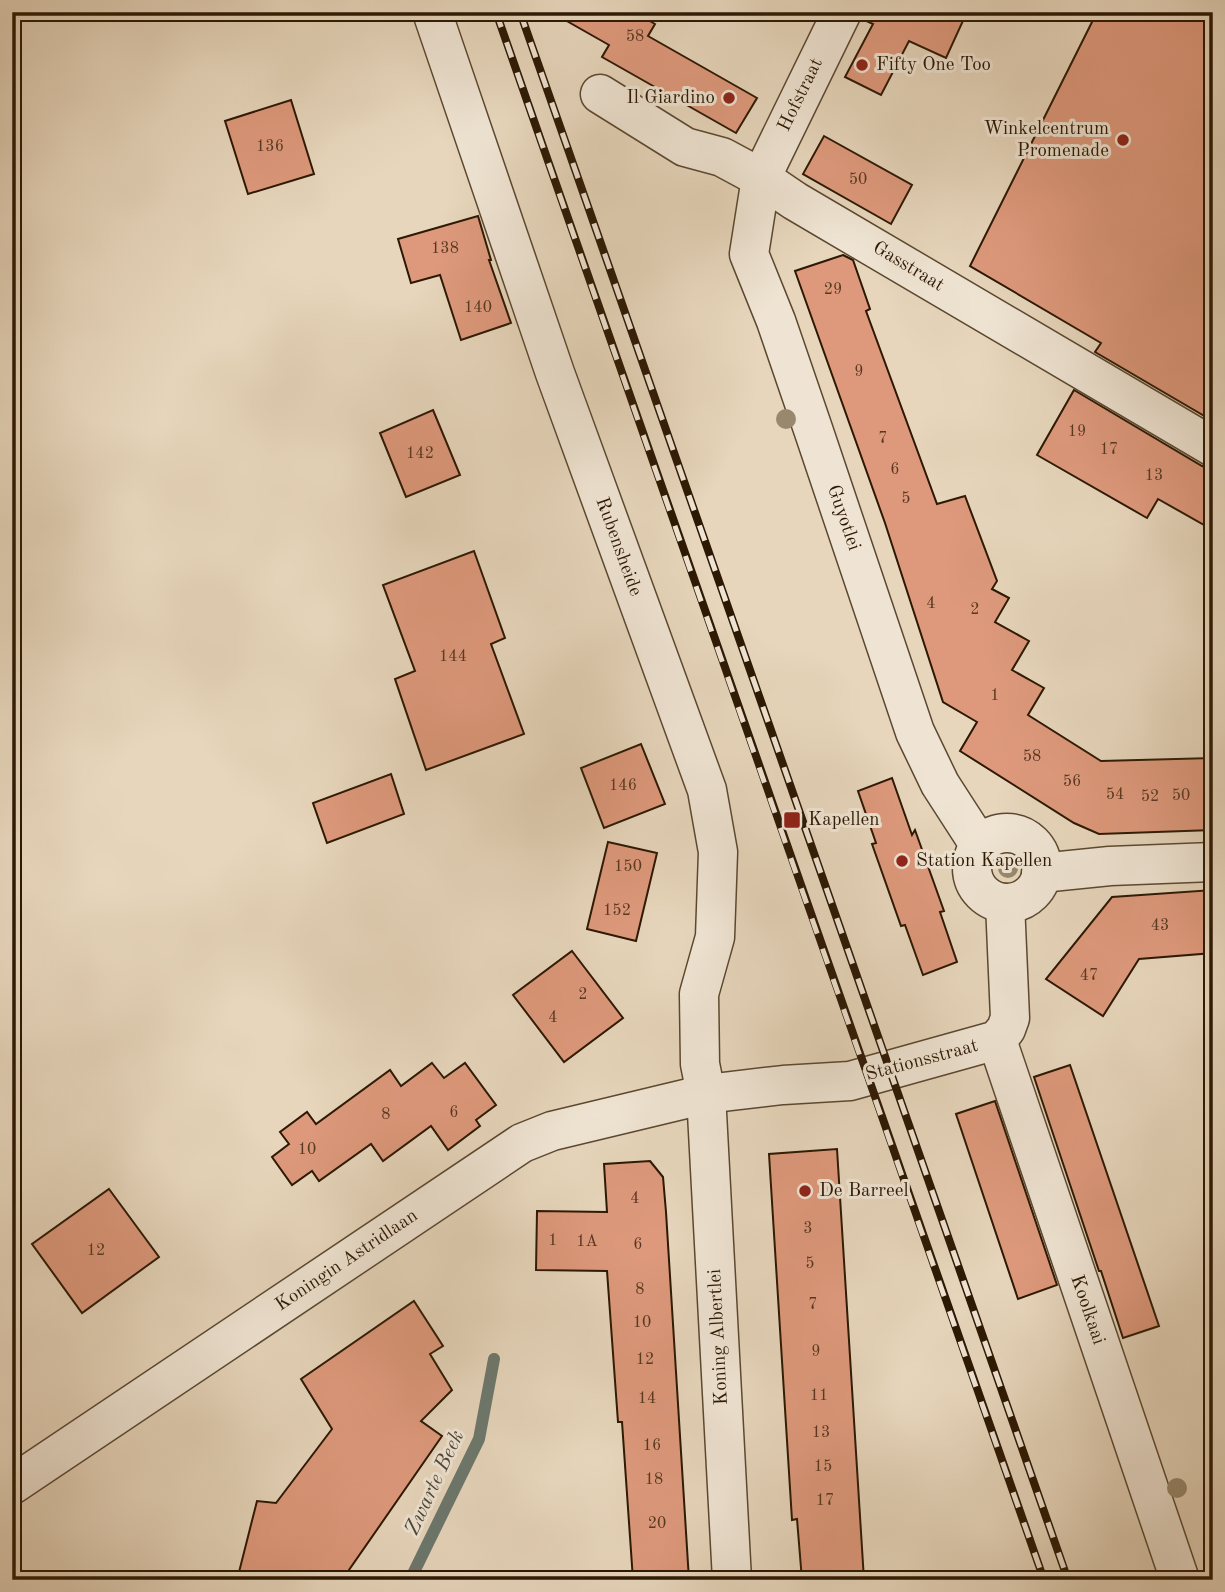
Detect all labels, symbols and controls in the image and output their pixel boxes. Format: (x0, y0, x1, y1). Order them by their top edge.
house number: 58 (626, 29, 644, 45)
street label: Hofstraat (775, 55, 827, 135)
place label: Fifty One Too (876, 56, 991, 75)
marker: Fifty One Too (854, 57, 870, 73)
place label: Il Giardino (626, 89, 715, 108)
marker: Il Giardino (721, 90, 737, 106)
place label: Winkelcentrum Promenade (983, 120, 1109, 161)
marker: Winkelcentrum Promenade (1115, 132, 1131, 148)
house number: 136 (256, 139, 284, 155)
house number: 50 (849, 172, 867, 188)
street label: Gasstraat (869, 238, 947, 296)
house number: 138 (431, 241, 459, 257)
house number: 29 (824, 282, 842, 298)
house number: 140 (464, 300, 492, 316)
house number: 9 (854, 364, 864, 380)
house number: 19 (1068, 424, 1086, 440)
house number: 7 (878, 431, 888, 447)
house number: 17 (1100, 442, 1118, 458)
house number: 142 (406, 446, 434, 462)
house number: 6 (890, 462, 900, 478)
house number: 13 (1145, 468, 1163, 484)
street label: Guyotlei (823, 483, 863, 553)
house number: 5 (901, 491, 911, 507)
street label: Rubensheide (591, 495, 645, 599)
house number: 4 (926, 596, 936, 612)
house number: 2 (970, 602, 980, 618)
house number: 144 (439, 649, 467, 665)
house number: 1 (990, 688, 1000, 704)
house number: 58 (1023, 749, 1041, 765)
house number: 56 (1063, 774, 1081, 790)
house number: 146 (609, 778, 637, 794)
house number: 54 (1106, 787, 1124, 803)
house number: 50 (1172, 788, 1190, 804)
house number: 52 (1141, 789, 1159, 805)
marker: Kapellen (782, 810, 802, 830)
place label: Kapellen (808, 811, 880, 830)
place label: Station Kapellen (916, 852, 1052, 871)
marker: Station Kapellen (894, 853, 910, 869)
house number: 150 (614, 859, 642, 875)
house number: 152 (603, 903, 631, 919)
house number: 43 (1151, 918, 1169, 934)
house number: 47 (1080, 968, 1098, 984)
house number: 2 (578, 987, 588, 1003)
house number: 4 (548, 1010, 558, 1026)
street label: Stationsstraat (864, 1037, 980, 1085)
house number: 6 (449, 1105, 459, 1121)
house number: 8 (381, 1107, 391, 1123)
house number: 10 (298, 1142, 316, 1158)
place label: De Barreel (819, 1182, 909, 1201)
marker: De Barreel (797, 1183, 813, 1199)
house number: 4 (630, 1191, 640, 1207)
street label: Koningin Astridlaan (273, 1206, 421, 1316)
house number: 3 (803, 1221, 813, 1237)
house number: 1 (548, 1233, 558, 1249)
house number: 1A (576, 1234, 598, 1250)
house number: 6 (633, 1237, 643, 1253)
house number: 12 (87, 1243, 105, 1259)
house number: 5 (805, 1256, 815, 1272)
street label: Koning Albertlei (706, 1268, 732, 1406)
street label: Koolkaai (1066, 1273, 1108, 1347)
house number: 8 (635, 1282, 645, 1298)
house number: 7 (808, 1297, 818, 1313)
house number: 10 (633, 1315, 651, 1331)
house number: 9 (811, 1344, 821, 1360)
house number: 12 (636, 1352, 654, 1368)
house number: 11 (810, 1388, 828, 1404)
house number: 14 (638, 1391, 656, 1407)
house number: 13 (812, 1425, 830, 1441)
water label: Zwarte Beek (402, 1427, 468, 1539)
house number: 16 (643, 1438, 661, 1454)
house number: 15 (814, 1459, 832, 1475)
house number: 18 (645, 1472, 663, 1488)
house number: 17 (816, 1493, 834, 1509)
house number: 20 (648, 1516, 666, 1532)

